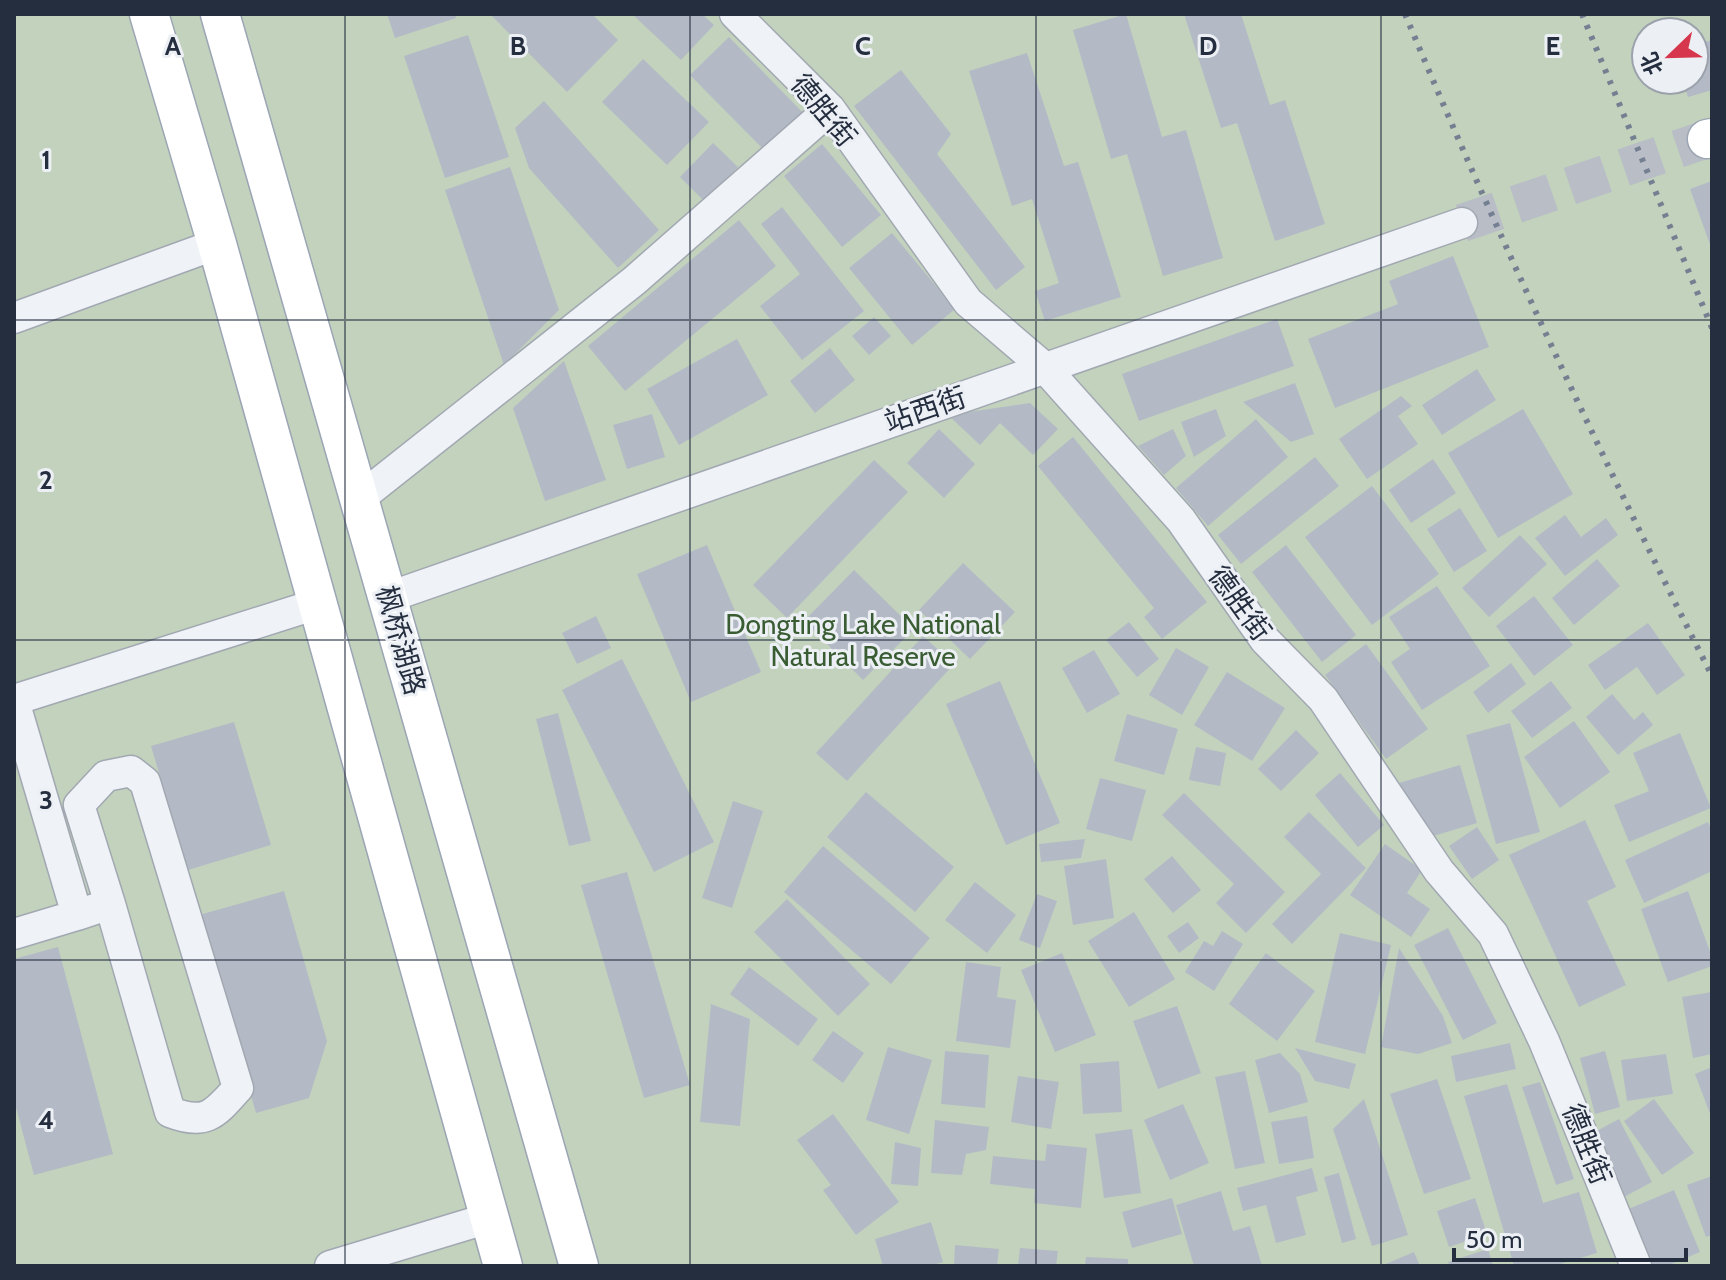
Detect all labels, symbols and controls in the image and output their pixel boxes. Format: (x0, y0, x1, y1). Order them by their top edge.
north arrow (1630, 16, 1710, 96)
text: A (165, 30, 182, 62)
text: B (510, 30, 526, 62)
text: C (855, 30, 871, 62)
text: D (1199, 30, 1217, 62)
text: E (1546, 30, 1560, 62)
text: 北 (1635, 48, 1669, 79)
street label: 德胜街 (784, 67, 864, 153)
text: 1 (41, 144, 51, 176)
street label: 站西街 (880, 379, 970, 439)
text: 2 (39, 464, 53, 496)
street label: 德胜街 (1202, 559, 1278, 647)
street label: 枫桥湖路 (369, 581, 433, 699)
park label: Dongting Lake National Natural Reserve (725, 607, 1001, 673)
text: 3 (39, 784, 53, 816)
street label: 德胜街 (1556, 1099, 1618, 1189)
text: 4 (38, 1104, 54, 1136)
scale bar (1454, 1212, 1686, 1262)
text: 50 m (1466, 1225, 1522, 1254)

